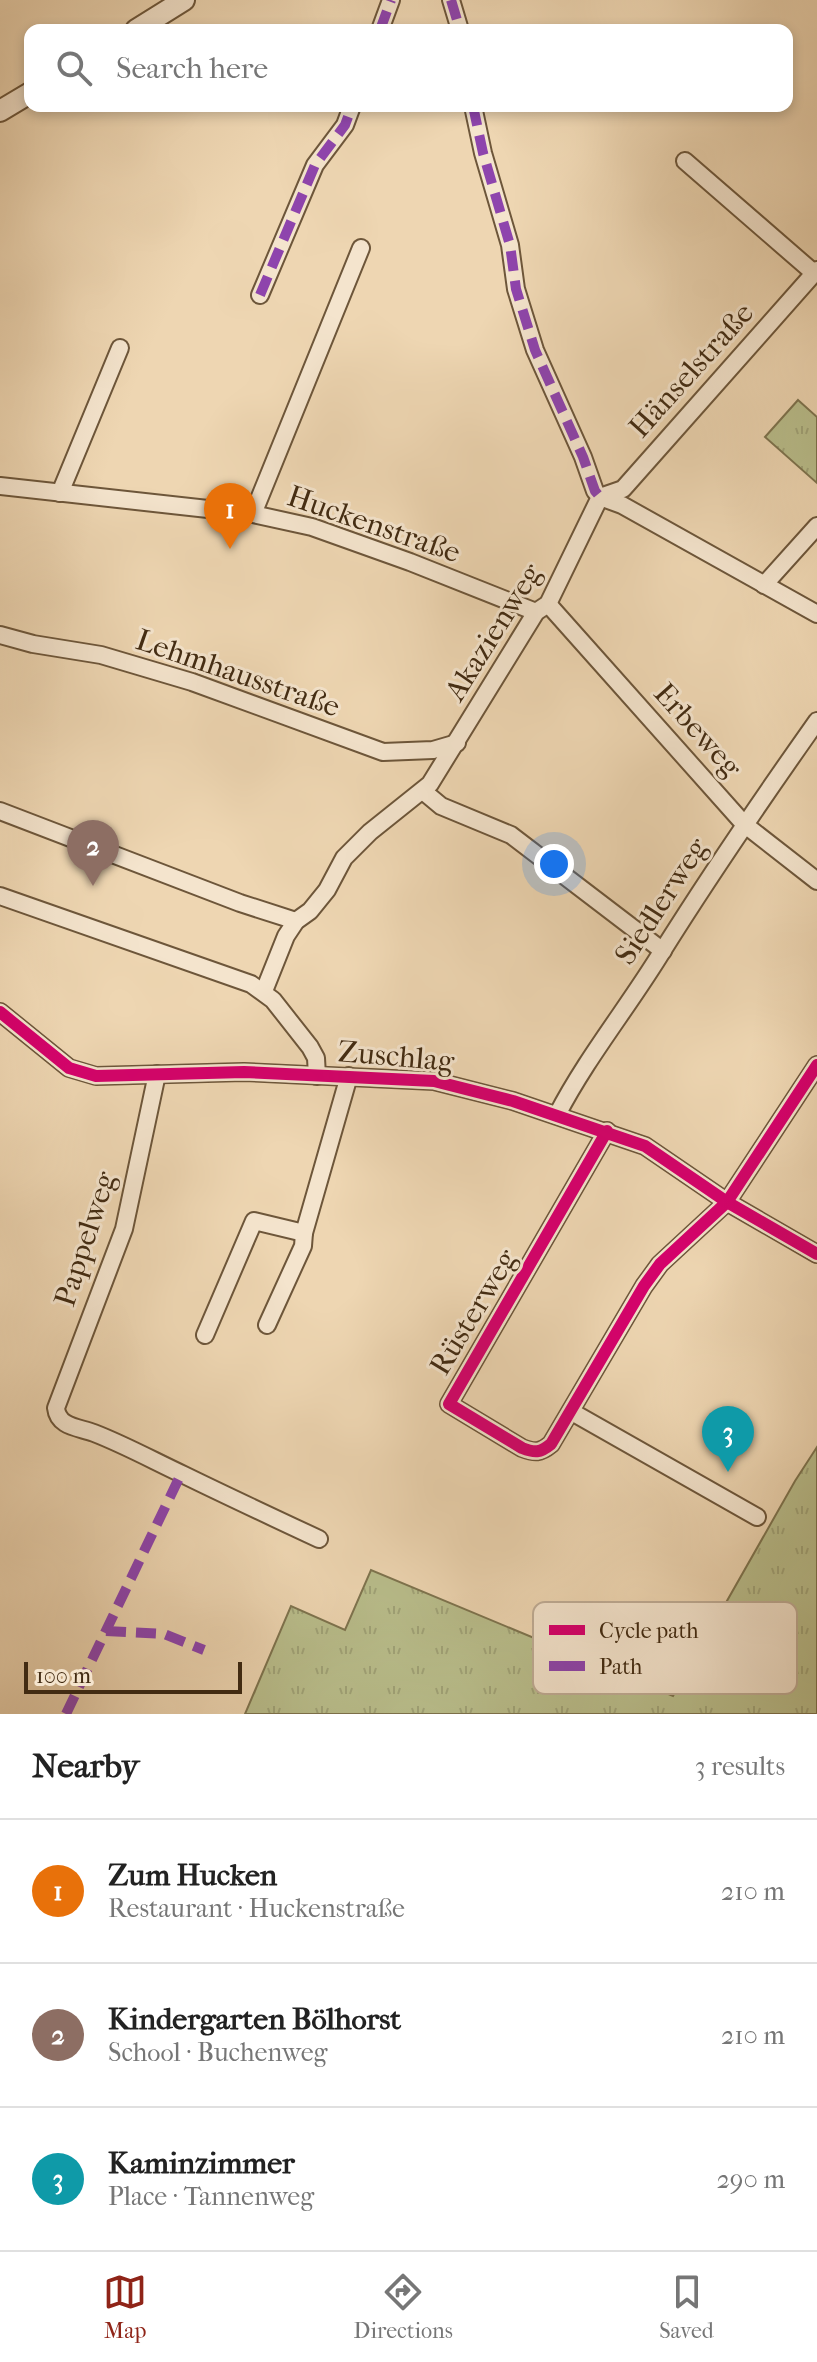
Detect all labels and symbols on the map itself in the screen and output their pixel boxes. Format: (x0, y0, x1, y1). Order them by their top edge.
street label: Hänselstraße (622, 296, 761, 445)
street label: Huckenstraße (283, 479, 465, 570)
pin: 1 (204, 483, 256, 549)
street label: Akazienweg (437, 557, 550, 708)
street label: Lehmhausstraße (131, 622, 344, 725)
street label: Erbeweg (646, 676, 749, 785)
pin: 2 (67, 820, 119, 886)
street label: Siedlerweg (608, 831, 716, 971)
your location (534, 844, 574, 884)
street label: Zuschlag (336, 1034, 456, 1079)
street label: Pappelweg (47, 1166, 124, 1311)
street label: Rüsterweg (422, 1242, 525, 1381)
pin: 3 (702, 1406, 754, 1472)
legend (533, 1602, 797, 1694)
text: Cycle path (599, 1618, 699, 1644)
text: Path (599, 1654, 643, 1680)
scale bar (24, 1658, 242, 1694)

